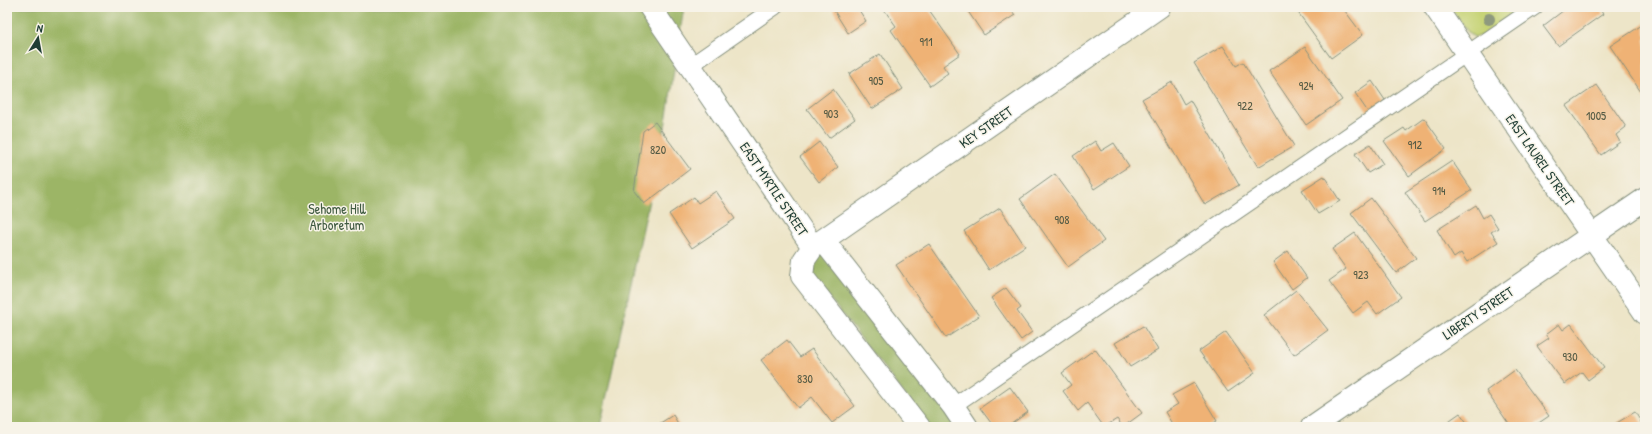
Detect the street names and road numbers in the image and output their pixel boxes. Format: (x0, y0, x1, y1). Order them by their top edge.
street label: KEY STREET (955, 101, 1017, 152)
street label: EAST LAUREL STREET (1502, 110, 1579, 210)
street label: EAST MYRTLE STREET (736, 138, 813, 240)
street label: LIBERTY STREET (1438, 281, 1518, 343)

